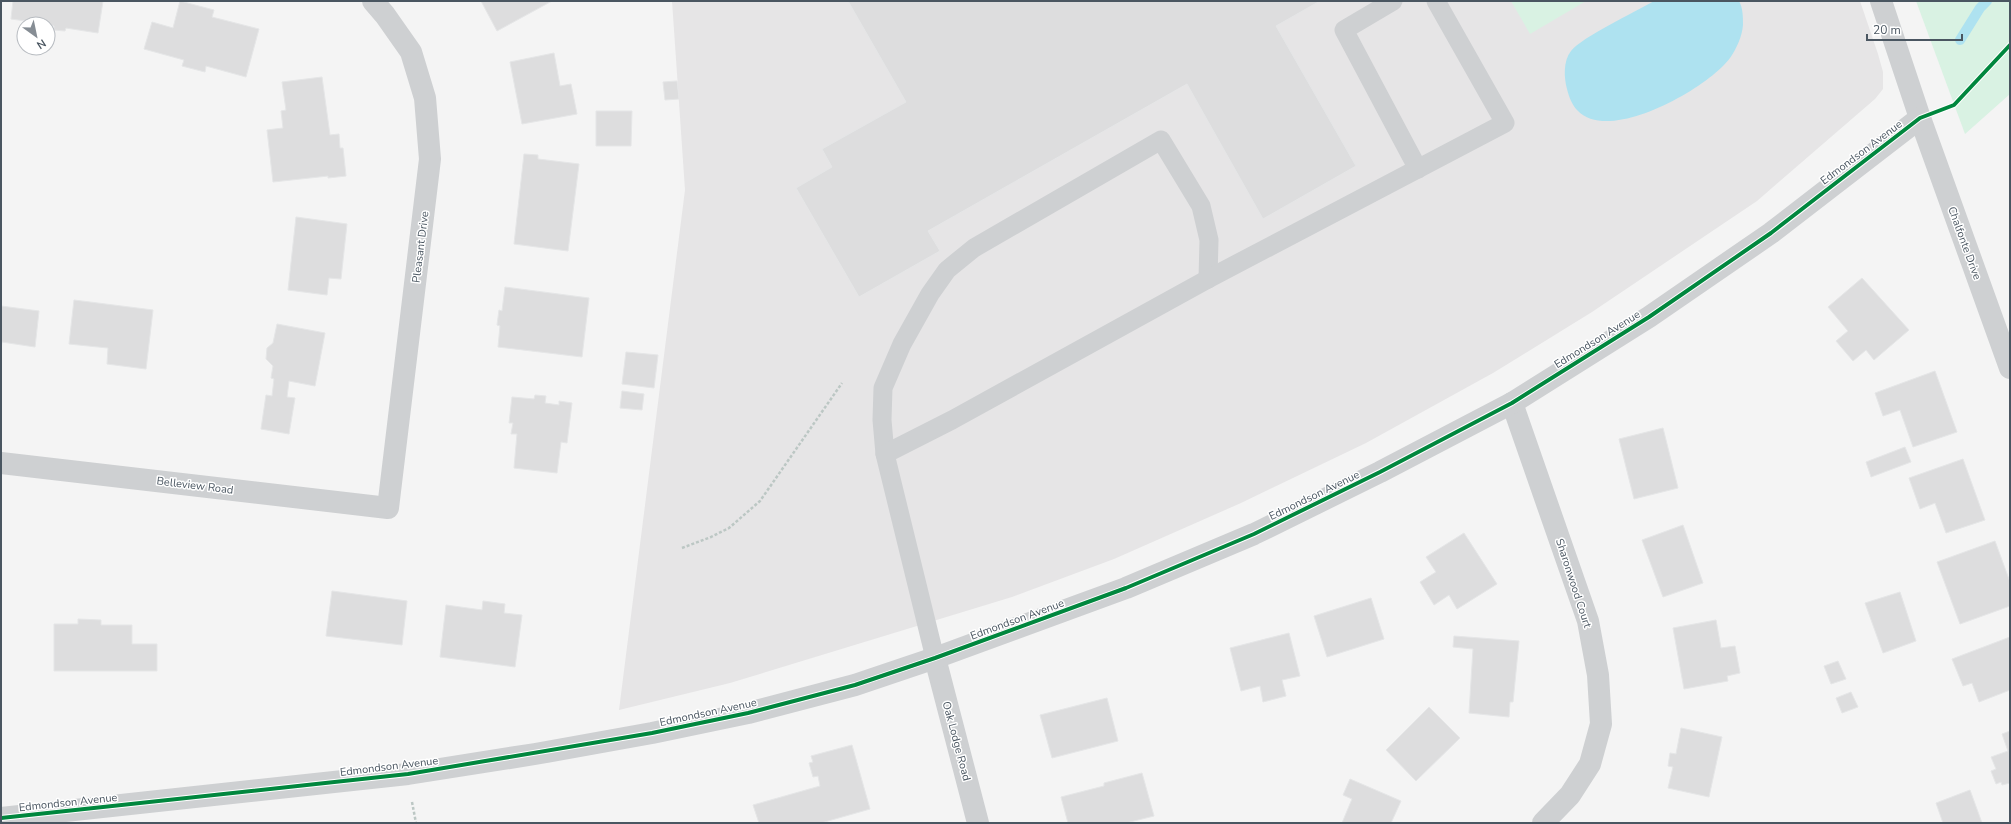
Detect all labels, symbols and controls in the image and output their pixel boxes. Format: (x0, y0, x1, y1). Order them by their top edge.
north arrow (16, 16, 56, 56)
scale bar (1867, 16, 1962, 42)
text: 20 m (1873, 22, 1901, 38)
text: N (34, 35, 49, 52)
street label: Edmondson Avenue (1817, 117, 1905, 188)
street label: Chalfonte Drive (1944, 204, 1985, 282)
street label: Pleasant Drive (409, 210, 432, 284)
street label: Edmondson Avenue (1551, 307, 1643, 372)
street label: Edmondson Avenue (1266, 467, 1362, 524)
street label: Belleview Road (156, 473, 234, 498)
street label: Sharonwood Court (1552, 537, 1595, 630)
street label: Edmondson Avenue (968, 595, 1066, 643)
street label: Edmondson Avenue (658, 695, 758, 730)
street label: Oak Lodge Road (939, 700, 974, 783)
street label: Edmondson Avenue (339, 753, 439, 780)
street label: Edmondson Avenue (18, 790, 118, 815)

